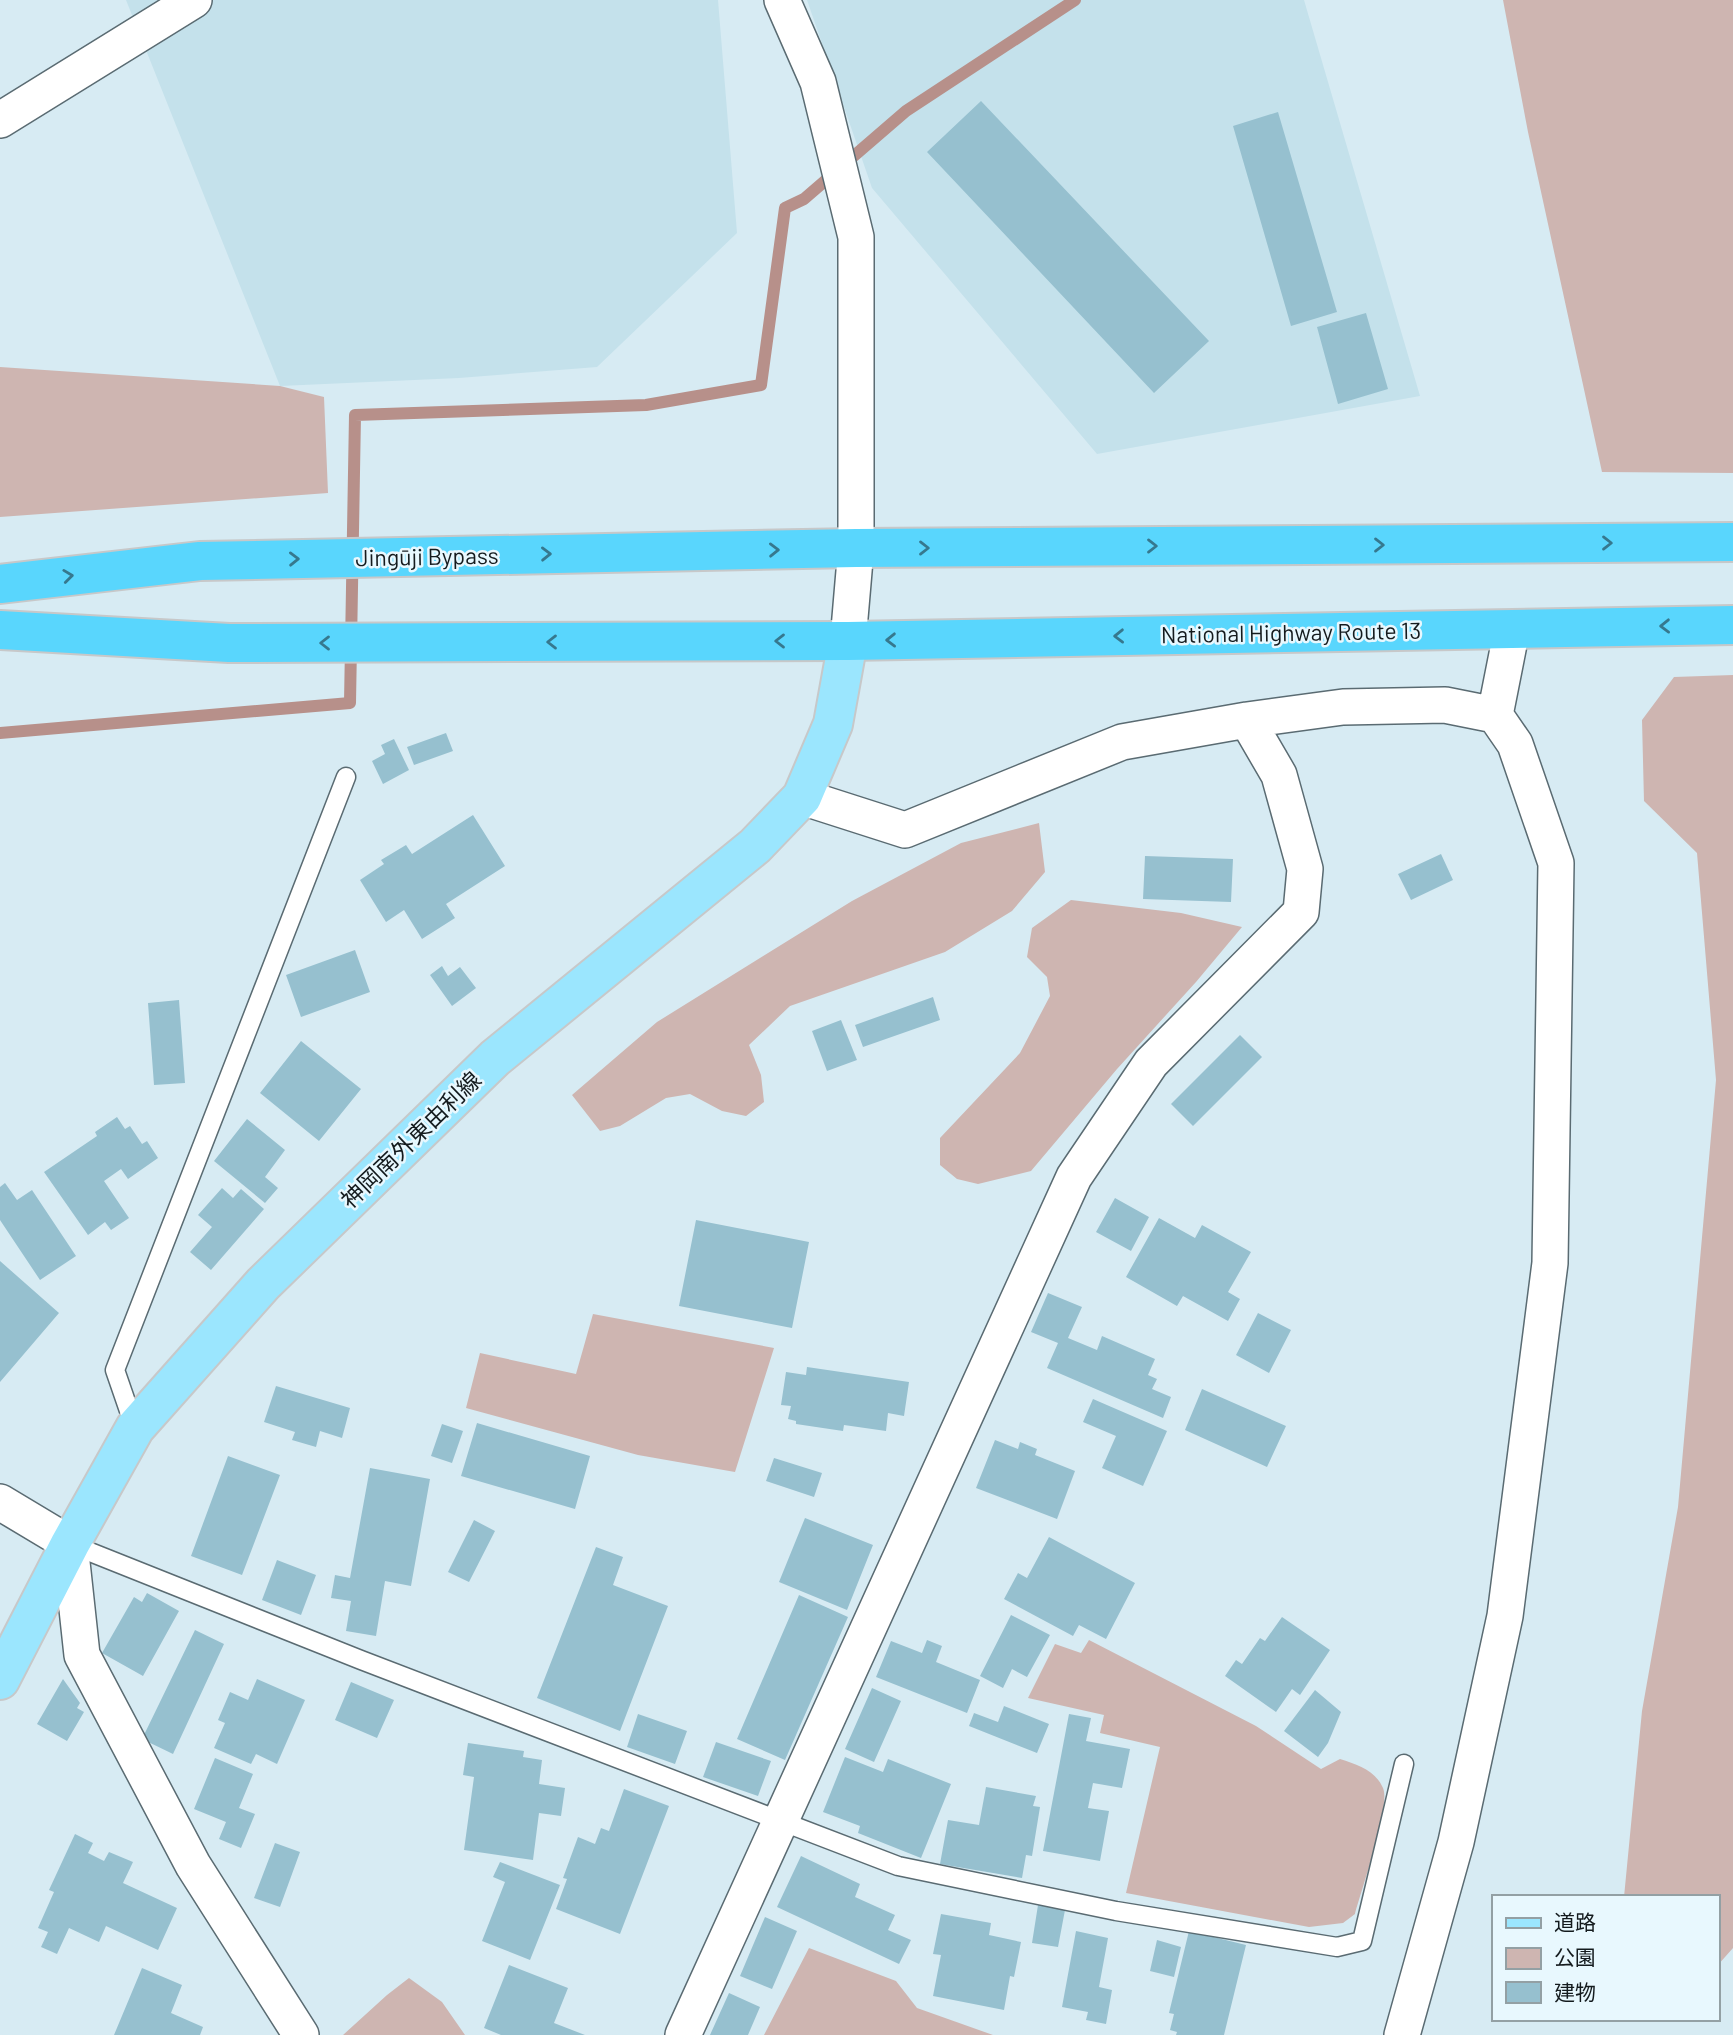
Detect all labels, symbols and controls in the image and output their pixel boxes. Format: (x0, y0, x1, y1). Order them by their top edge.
one-way arrow (1602, 535, 1613, 551)
one-way arrow (1375, 537, 1385, 553)
one-way arrow (1147, 538, 1158, 554)
one-way arrow (920, 540, 930, 556)
street label: Jingūji Bypass (355, 541, 499, 571)
one-way arrow (769, 542, 780, 558)
one-way arrow (541, 547, 552, 562)
one-way arrow (289, 552, 300, 567)
one-way arrow (62, 569, 74, 584)
street label: National Highway Route 13 (1161, 616, 1421, 648)
one-way arrow (1659, 618, 1670, 634)
one-way arrow (1113, 628, 1124, 644)
one-way arrow (886, 632, 896, 648)
one-way arrow (774, 633, 785, 649)
one-way arrow (547, 634, 557, 650)
one-way arrow (319, 635, 330, 651)
street label: 神岡南外東由利線 (334, 1065, 486, 1213)
legend (1492, 1895, 1719, 2021)
text: 道路 (1554, 1909, 1596, 1934)
text: 公園 (1554, 1944, 1596, 1969)
text: 建物 (1554, 1979, 1596, 2004)

